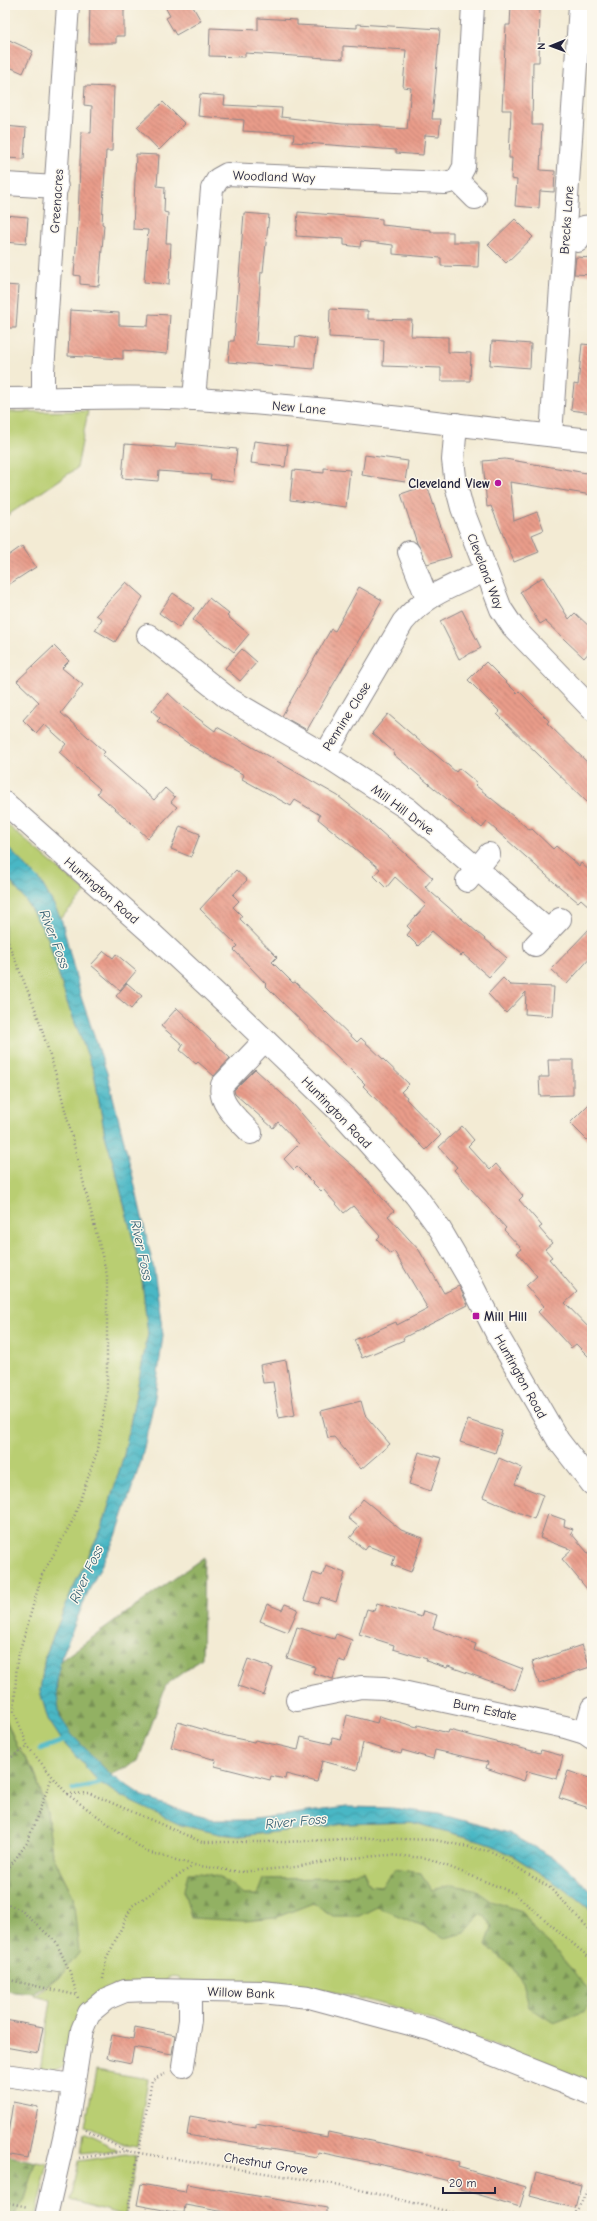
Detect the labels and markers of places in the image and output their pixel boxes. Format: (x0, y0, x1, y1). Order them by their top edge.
place label: Cleveland View (408, 476, 490, 491)
marker: Cleveland View (493, 478, 503, 488)
place label: Mill Hill (484, 1309, 527, 1324)
marker: Mill Hill (471, 1311, 481, 1321)

